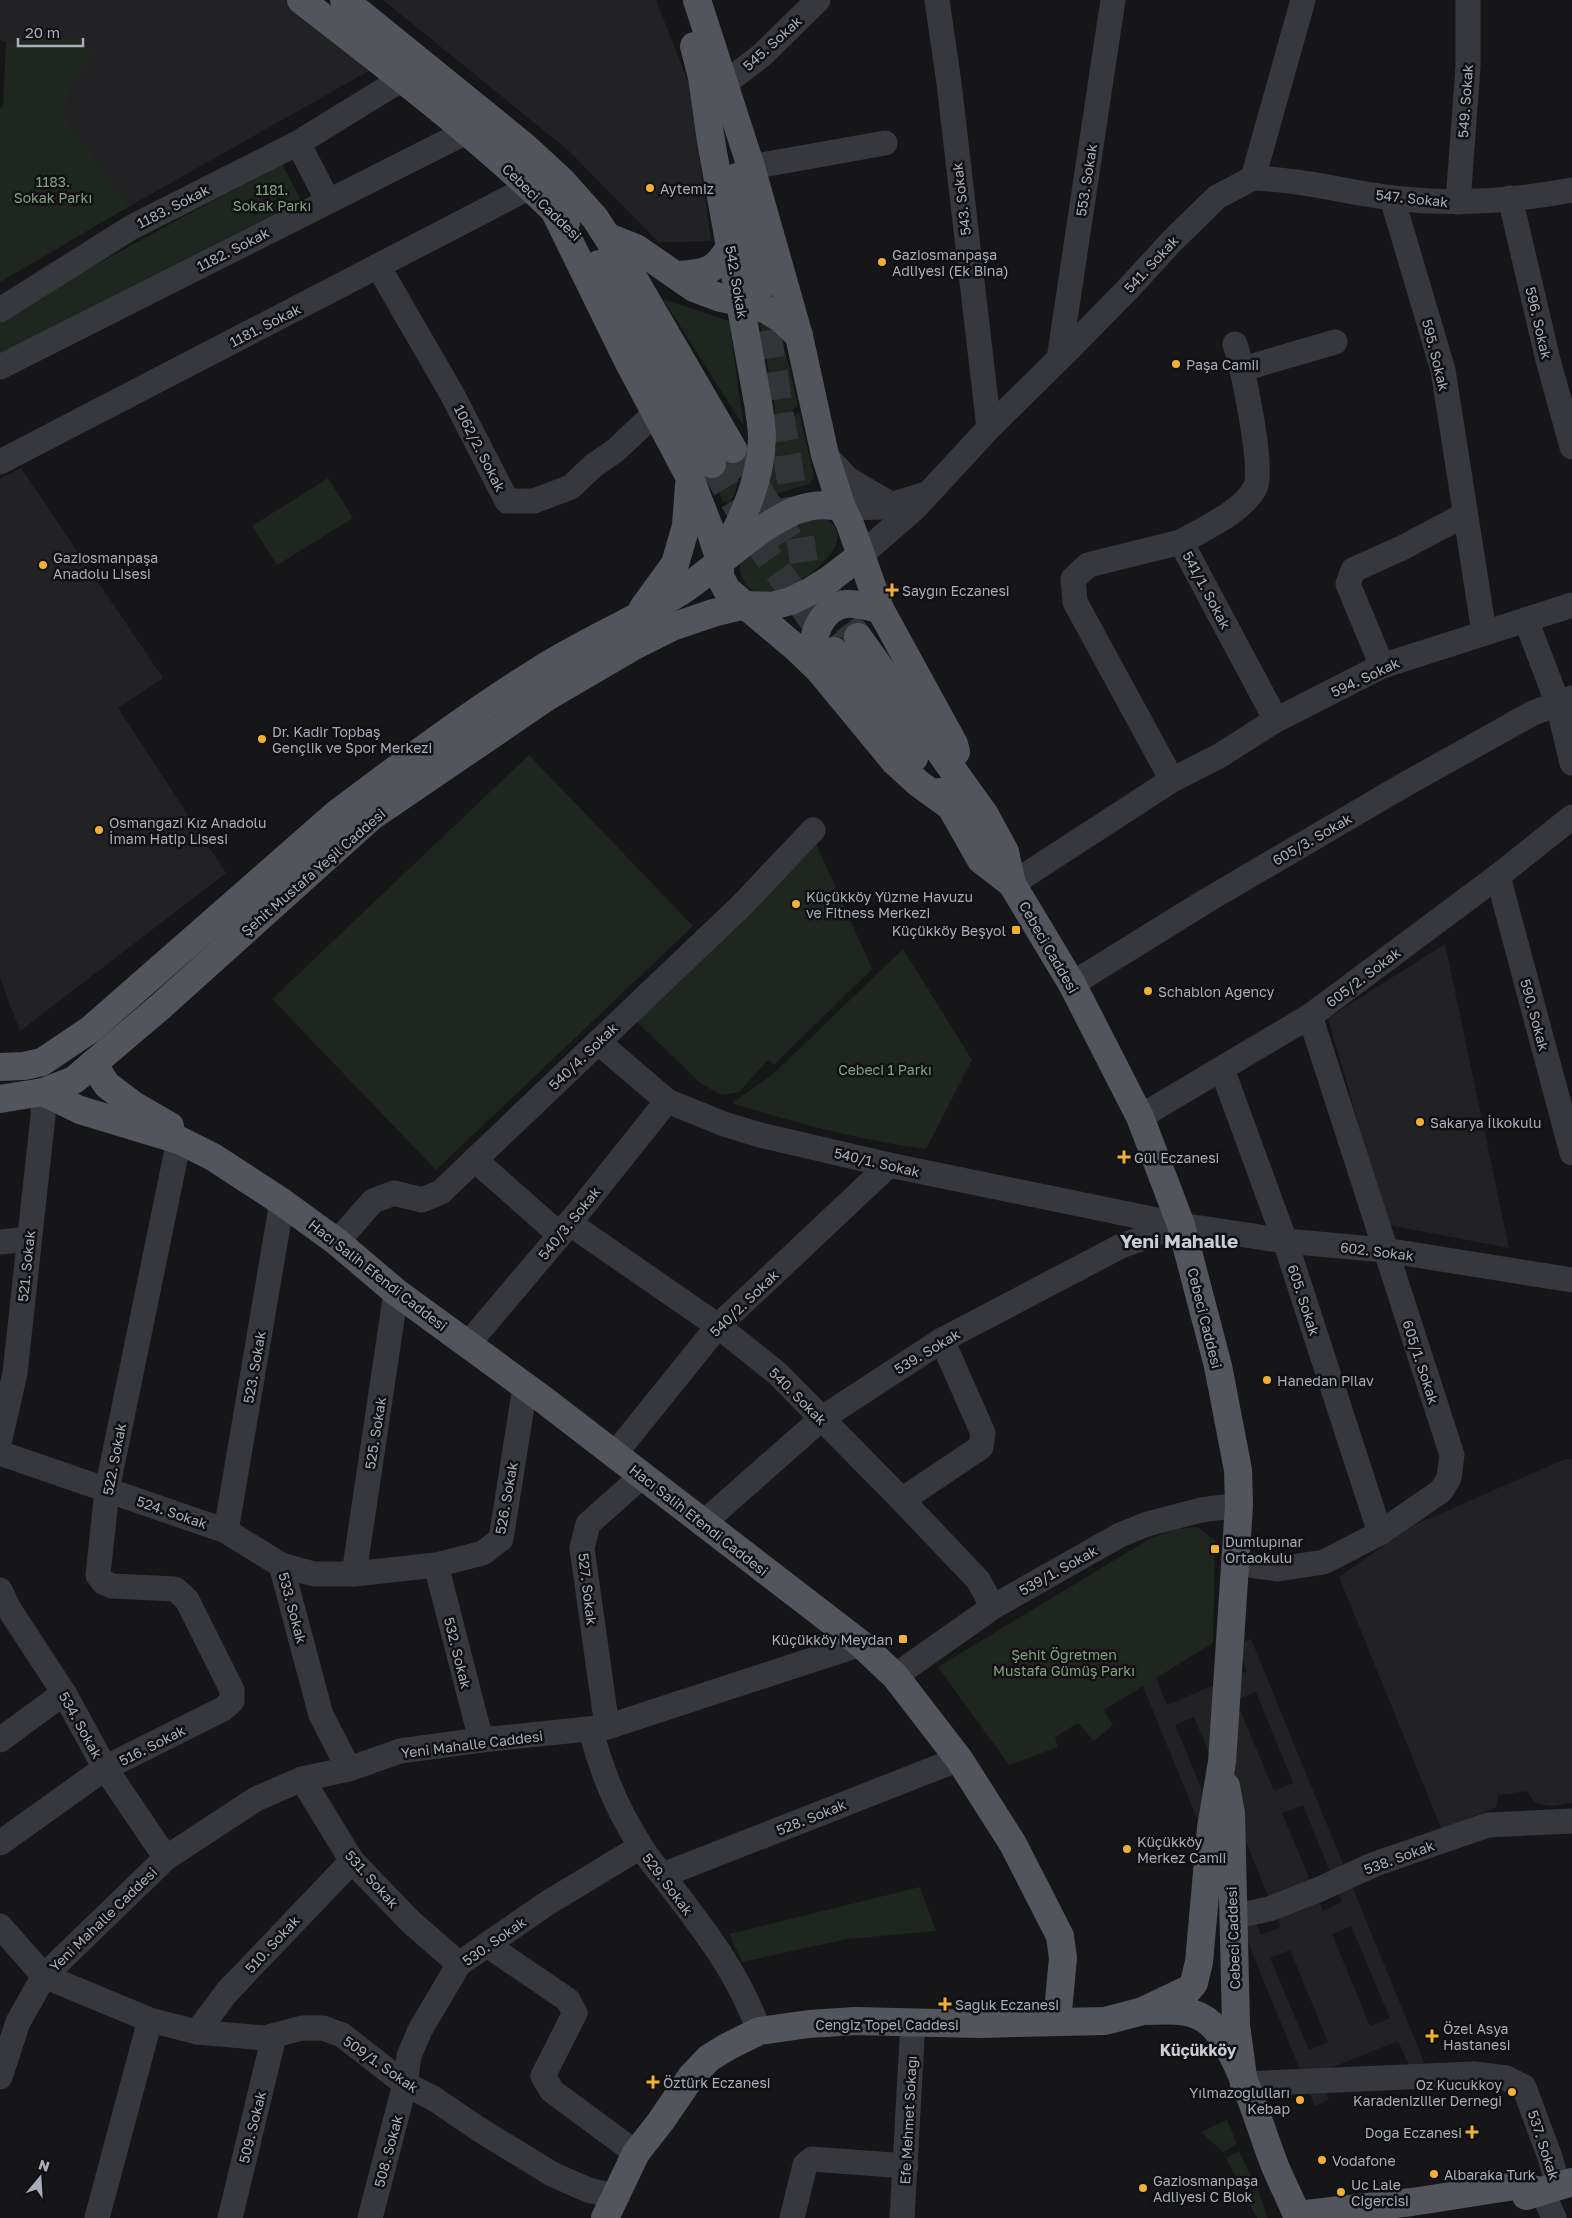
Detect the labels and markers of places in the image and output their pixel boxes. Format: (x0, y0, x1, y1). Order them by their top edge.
place label: Aytemiz (660, 180, 714, 197)
marker: Aytemiz (644, 182, 656, 194)
place label: Gaziosmanpaşa Adliyesi (Ek Bina) (892, 246, 1009, 279)
marker: Gaziosmanpaşa Adliyesi (Ek Bina) (876, 256, 888, 268)
place label: Paşa Camii (1186, 356, 1259, 373)
marker: Paşa Camii (1170, 358, 1182, 370)
place label: Gaziosmanpaşa Anadolu Lisesi (53, 549, 158, 582)
marker: Gaziosmanpaşa Anadolu Lisesi (37, 559, 49, 571)
place label: Saygın Eczanesi (902, 582, 1010, 599)
marker: Saygın Eczanesi (886, 584, 898, 596)
place label: Dr. Kadir Topbaş Gençlik ve Spor Merkezi (272, 723, 432, 756)
marker: Dr. Kadir Topbaş Gençlik ve Spor Merkezi (256, 733, 268, 745)
place label: Osmangazi Kız Anadolu İmam Hatip Lisesi (109, 814, 267, 847)
marker: Osmangazi Kız Anadolu İmam Hatip Lisesi (93, 824, 105, 836)
place label: Küçükköy Yüzme Havuzu ve Fitness Merkezi (806, 888, 973, 921)
marker: Küçükköy Yüzme Havuzu ve Fitness Merkezi (790, 898, 802, 910)
place label: Küçükköy Beşyol (892, 922, 1006, 939)
marker: Küçükköy Beşyol (1010, 924, 1022, 936)
place label: Schablon Agency (1158, 983, 1274, 1000)
marker: Schablon Agency (1142, 985, 1154, 997)
place label: Sakarya İlkokulu (1430, 1114, 1542, 1131)
marker: Sakarya İlkokulu (1414, 1116, 1426, 1128)
place label: Gül Eczanesi (1134, 1149, 1219, 1166)
marker: Gül Eczanesi (1118, 1151, 1130, 1163)
place label: Hanedan Pilav (1277, 1372, 1374, 1389)
marker: Hanedan Pilav (1261, 1374, 1273, 1386)
place label: Dumlupınar Ortaokulu (1225, 1533, 1303, 1566)
marker: Dumlupınar Ortaokulu (1209, 1543, 1221, 1555)
place label: Küçükköy Meydan (771, 1631, 893, 1648)
marker: Küçükköy Meydan (897, 1633, 909, 1645)
place label: Küçükköy Merkez Camii (1137, 1833, 1226, 1866)
marker: Küçükköy Merkez Camii (1121, 1843, 1133, 1855)
place label: Sağlık Eczanesi (955, 1996, 1059, 2013)
marker: Sağlık Eczanesi (939, 1998, 951, 2010)
place label: Özel Asya Hastanesi (1443, 2020, 1510, 2053)
marker: Özel Asya Hastanesi (1425, 2029, 1439, 2043)
place label: Öztürk Eczanesi (663, 2074, 771, 2091)
marker: Öztürk Eczanesi (647, 2076, 659, 2088)
place label: Oz Kucukkoy Karadenizliler Dernegi (1353, 2076, 1502, 2109)
place label: Yılmazoglulları Kebap (1189, 2084, 1290, 2117)
marker: Oz Kucukkoy Karadenizliler Dernegi (1506, 2086, 1518, 2098)
marker: Yılmazoglulları Kebap (1294, 2094, 1306, 2106)
place label: Doga Eczanesi (1365, 2124, 1462, 2141)
marker: Doga Eczanesi (1466, 2126, 1478, 2138)
place label: Vodafone (1332, 2152, 1396, 2169)
marker: Vodafone (1316, 2154, 1328, 2166)
place label: Albaraka Turk (1444, 2166, 1536, 2183)
marker: Albaraka Turk (1428, 2168, 1440, 2180)
place label: Gaziosmanpaşa Adliyesi C Blok (1153, 2172, 1258, 2205)
place label: Uc Lale Cigercisi (1351, 2176, 1409, 2209)
marker: Gaziosmanpaşa Adliyesi C Blok (1137, 2182, 1149, 2194)
marker: Uc Lale Cigercisi (1335, 2186, 1347, 2198)

